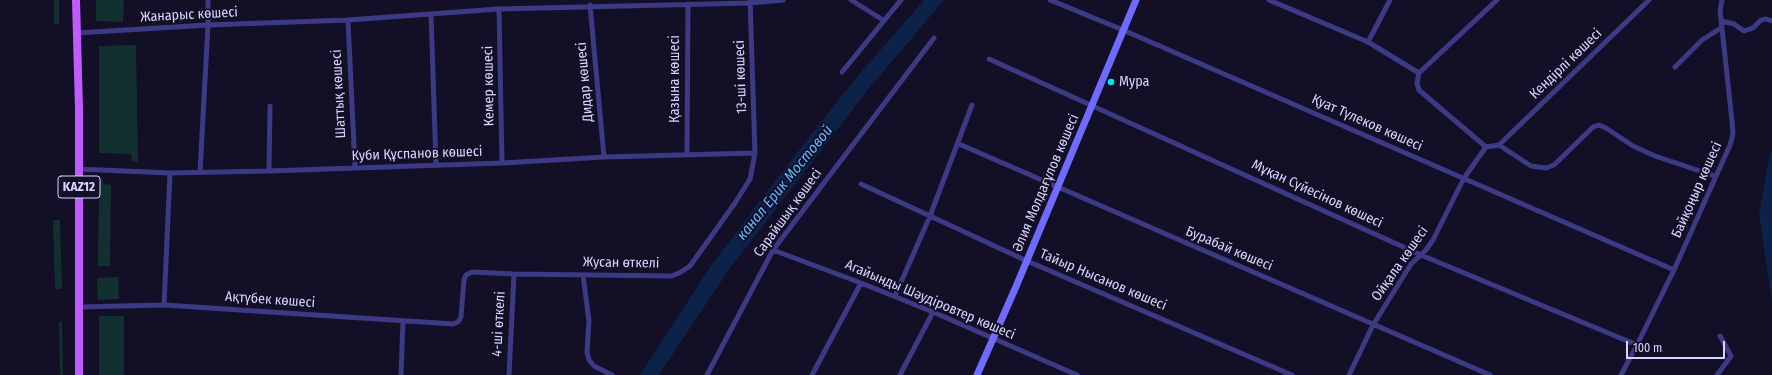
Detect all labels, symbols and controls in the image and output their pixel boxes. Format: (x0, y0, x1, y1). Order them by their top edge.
street label: Жанарыс көшесі (140, 4, 238, 26)
street label: Кендірлі көшесі (1526, 25, 1606, 103)
street label: Қазына көшесі (667, 35, 683, 123)
street label: 13-ші көшесi (731, 40, 751, 114)
street label: Дидар көшесі (573, 41, 597, 123)
street label: Кемер көшесі (480, 46, 498, 126)
street label: Шаттық көшесі (328, 49, 350, 139)
place label: Мура (1119, 74, 1149, 90)
marker: Мура (1106, 77, 1116, 87)
street label: Қуат Түлеков көшесі (1309, 91, 1425, 155)
street label: Әлия Молдағұлов көшесі (1009, 112, 1083, 254)
water label: канал Ерик Мостовой (733, 122, 837, 244)
street label: Байқоңыр көшесi (1668, 139, 1726, 241)
street label: Куби Құспанов көшесi (351, 143, 483, 165)
street label: Мұқан Сүйесінов көшесі (1249, 156, 1385, 232)
street label: Сарайшық көшесі (750, 166, 826, 260)
road number: KAZ12 (58, 176, 100, 198)
street label: Бурабай көшесi (1183, 223, 1275, 275)
street label: Ойқала көшесі (1368, 223, 1432, 305)
street label: Тайыр Нысанов көшесi (1037, 246, 1169, 314)
street label: Жусан өткелі (583, 254, 659, 272)
street label: Агайынды Шәудіровтер көшесi (842, 257, 1018, 343)
street label: Ақтүбек көшесi (224, 288, 316, 312)
street label: 4-шi өткелi (489, 291, 509, 357)
scale bar (1628, 333, 1727, 359)
text: 100 m (1633, 341, 1662, 355)

